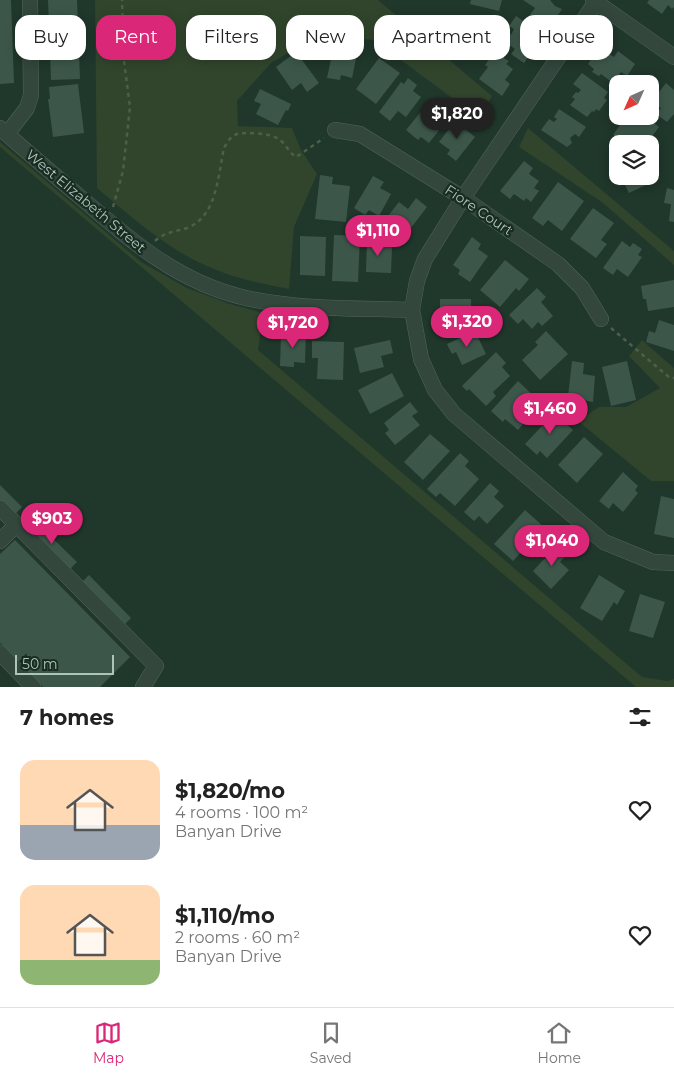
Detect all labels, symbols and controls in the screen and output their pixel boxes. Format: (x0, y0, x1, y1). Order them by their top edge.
chip: Buy (15, 15, 86, 60)
chip: Rent (96, 15, 176, 60)
chip: Filters (186, 15, 276, 60)
chip: New (286, 15, 364, 60)
chip: Apartment (374, 15, 510, 60)
chip: House (520, 15, 613, 60)
north arrow (609, 75, 659, 125)
map controls (609, 75, 659, 185)
pin: $1,820 (416, 98, 498, 140)
text: $1,820 (431, 104, 483, 123)
button: layers (609, 135, 659, 185)
street label: West Elizabeth Street (22, 146, 150, 257)
street label: Fiore Court (442, 181, 517, 240)
pin: $1,110 (337, 214, 419, 257)
text: $1,110 (356, 221, 400, 240)
pin: $1,720 (252, 306, 334, 349)
pin: $1,320 (426, 306, 508, 348)
text: $1,320 (442, 312, 492, 331)
text: $1,720 (268, 313, 318, 332)
pin: $1,460 (509, 392, 591, 435)
text: $1,460 (524, 399, 576, 418)
pin: $903 (22, 502, 82, 545)
text: $903 (32, 509, 72, 528)
pin: $1,040 (511, 524, 593, 567)
text: $1,040 (525, 531, 579, 550)
scale bar (15, 652, 114, 675)
text: 50 m (22, 655, 58, 673)
icon: filters (626, 703, 654, 731)
text: 7 homes (20, 705, 114, 730)
text: $1,820/mo (175, 778, 285, 803)
icon: home (60, 780, 120, 840)
icon: heart (626, 796, 654, 824)
text: 4 rooms · 100 m² (175, 803, 308, 822)
text: Banyan Drive (175, 822, 282, 841)
text: $1,110/mo (175, 903, 275, 928)
icon: home (60, 905, 120, 965)
icon: heart (626, 921, 654, 949)
text: 2 rooms · 60 m² (175, 928, 300, 947)
text: Banyan Drive (175, 947, 282, 966)
tab: Map (93, 1019, 124, 1067)
tab: Saved (310, 1019, 352, 1067)
tab: Home (538, 1019, 581, 1067)

